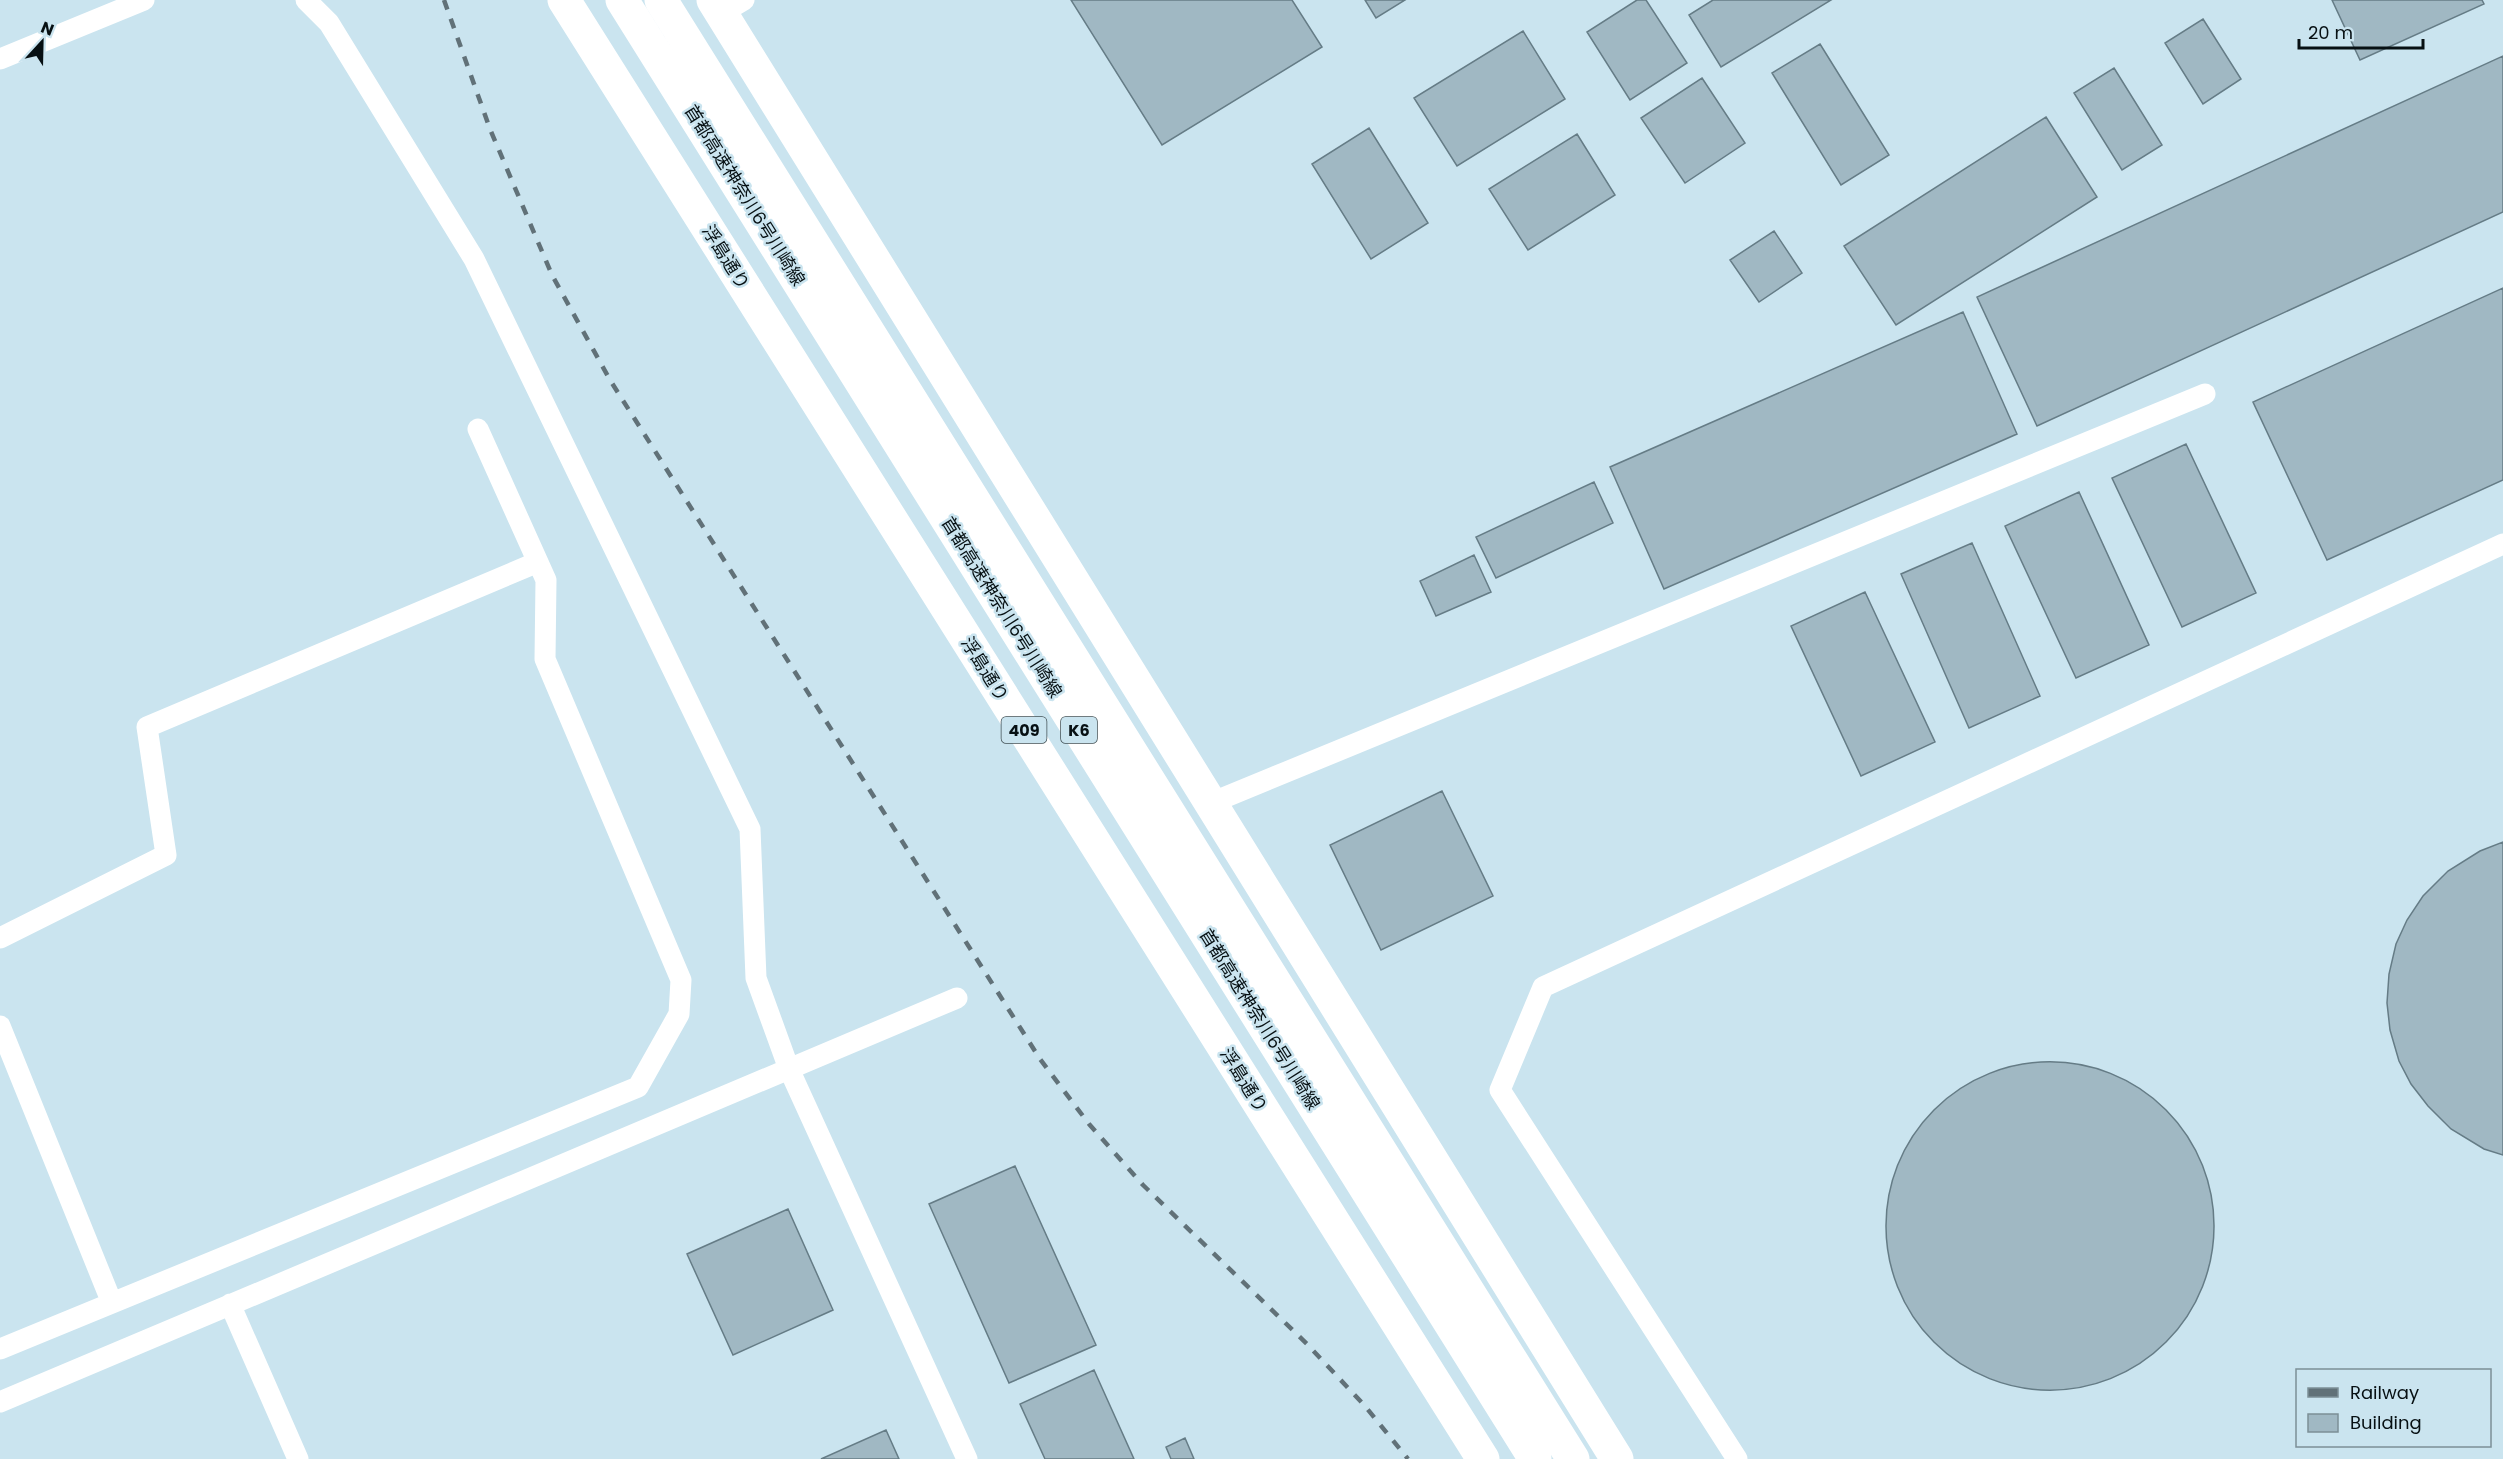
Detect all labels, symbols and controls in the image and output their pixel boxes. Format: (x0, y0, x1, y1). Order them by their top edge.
north arrow (12, 12, 72, 72)
scale bar (2299, 12, 2424, 50)
text: N (38, 16, 57, 41)
text: 20 m (2308, 20, 2353, 45)
street label: 首都高速神奈川6号川崎線 (679, 100, 811, 290)
street label: 浮島通り (696, 220, 756, 294)
street label: 首都高速神奈川6号川崎線 (936, 512, 1068, 702)
street label: 浮島通り (955, 632, 1015, 706)
road number: 409 (1002, 717, 1046, 743)
road number: K6 (1061, 717, 1097, 743)
street label: 首都高速神奈川6号川崎線 (1194, 924, 1326, 1114)
street label: 浮島通り (1214, 1043, 1274, 1117)
legend (2296, 1369, 2491, 1447)
text: Railway (2350, 1380, 2419, 1405)
text: Building (2350, 1410, 2422, 1435)

